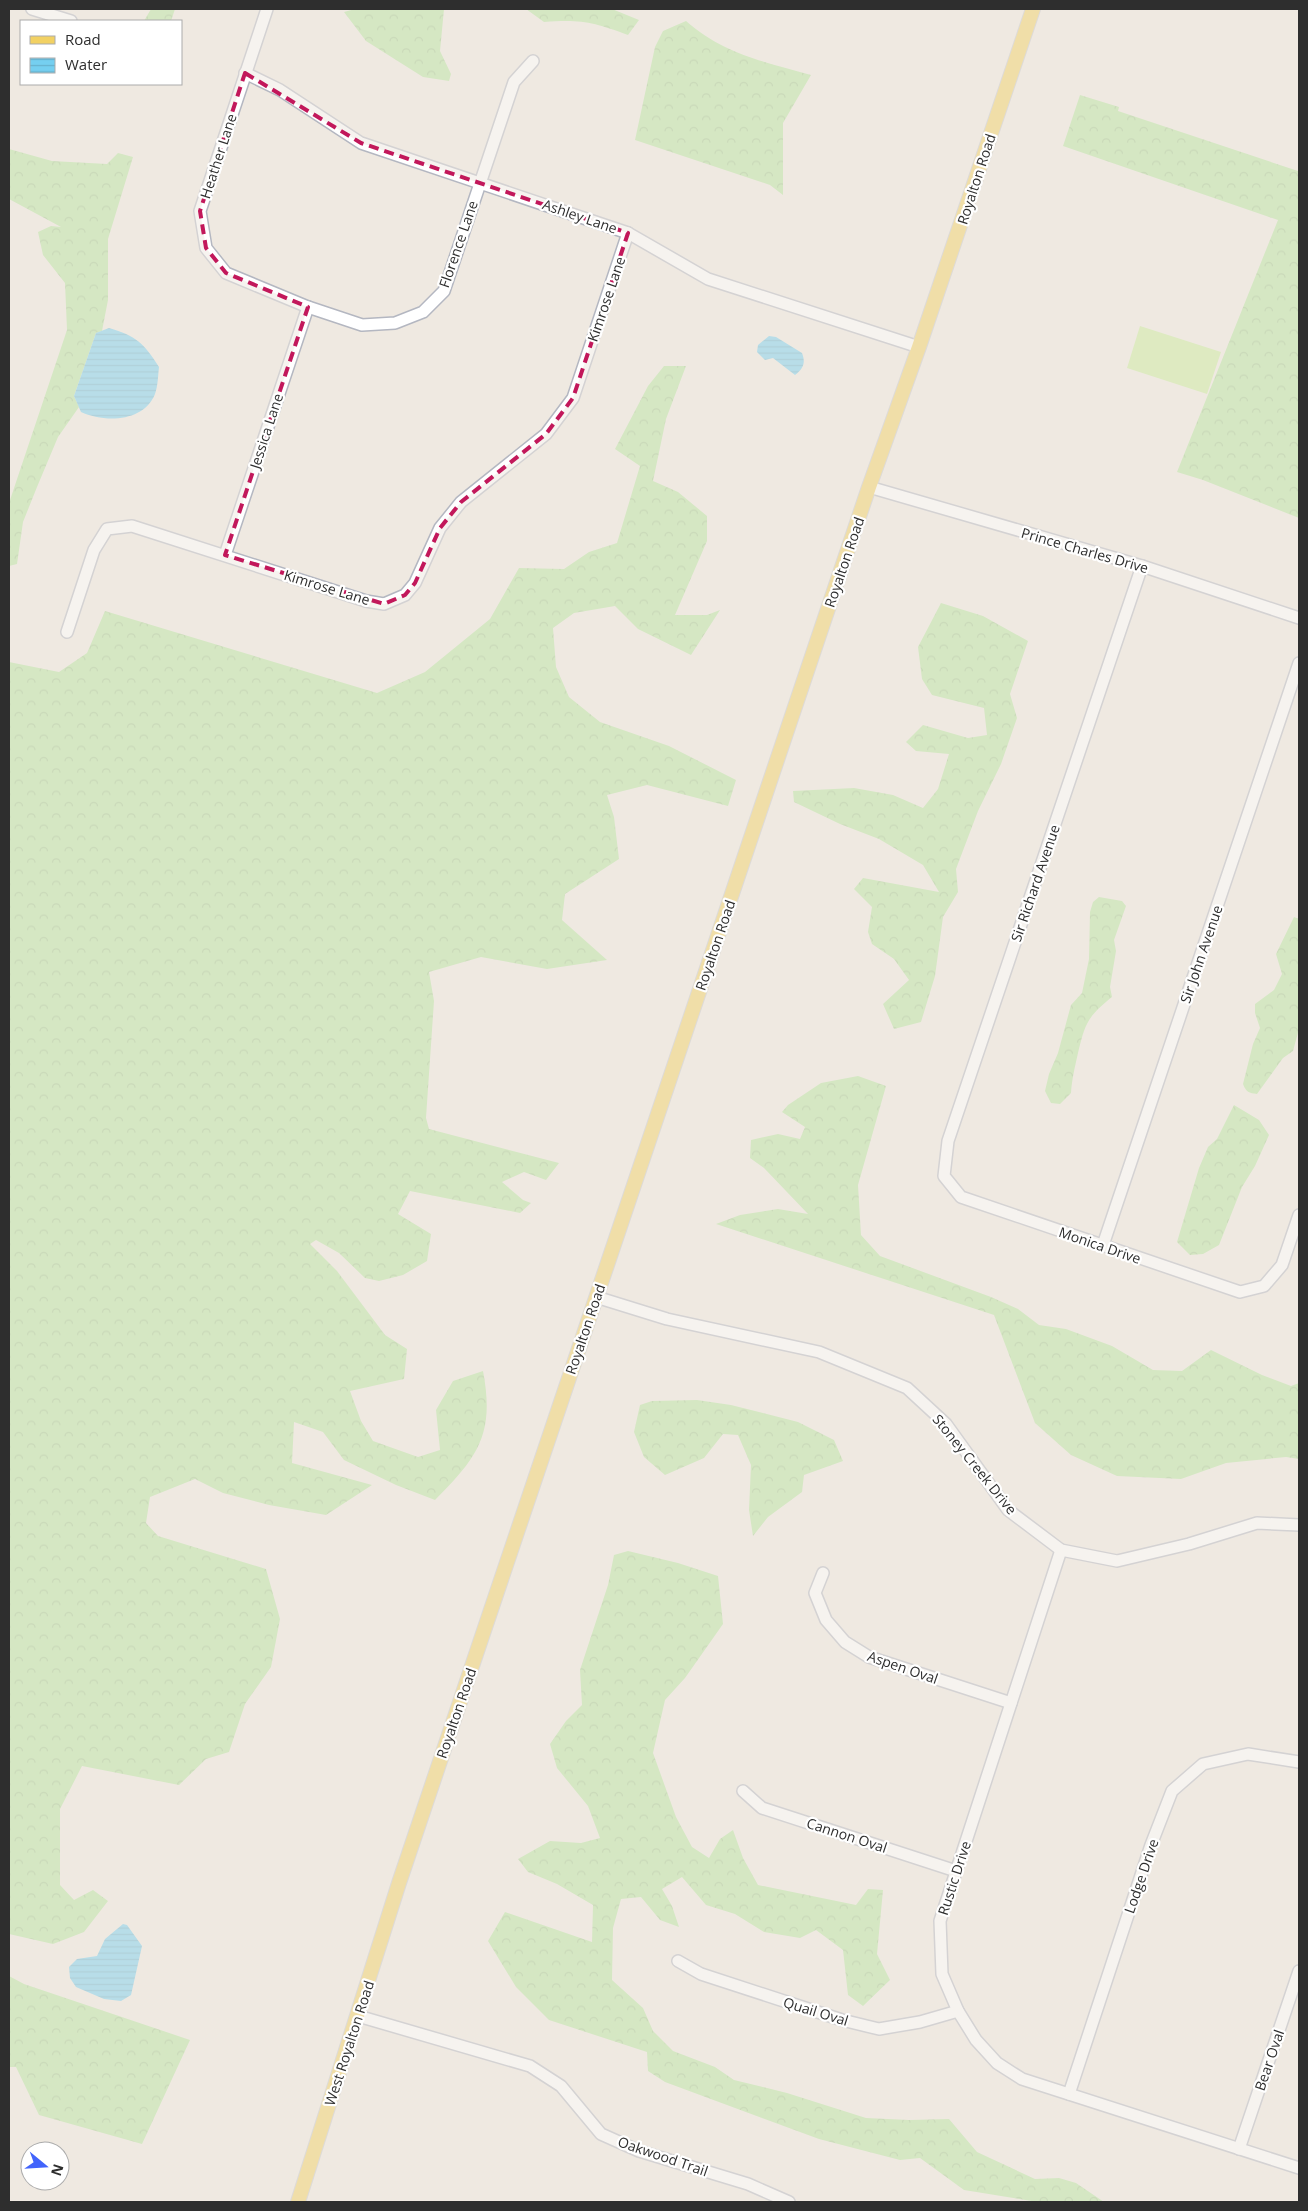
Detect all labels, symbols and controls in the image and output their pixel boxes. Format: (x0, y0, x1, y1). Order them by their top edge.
legend (20, 20, 182, 85)
text: Road (65, 29, 101, 49)
text: Water (65, 54, 107, 74)
street label: Heather Lane (195, 111, 241, 201)
street label: Royalton Road (952, 131, 1000, 227)
street label: Ashley Lane (540, 194, 620, 238)
street label: Florence Lane (434, 198, 482, 290)
street label: Kimrose Lane (583, 254, 630, 344)
street label: Jessica Lane (244, 391, 287, 473)
street label: Royalton Road (820, 514, 868, 610)
street label: Prince Charles Drive (1019, 523, 1151, 577)
street label: Kimrose Lane (282, 565, 372, 609)
street label: Sir Richard Avenue (1006, 822, 1064, 944)
street label: Royalton Road (691, 897, 739, 993)
street label: Sir John Avenue (1175, 902, 1227, 1005)
street label: Monica Drive (1056, 1222, 1144, 1268)
street label: Royalton Road (561, 1281, 609, 1377)
street label: Stoney Creek Drive (929, 1410, 1021, 1518)
street label: Aspen Oval (865, 1646, 941, 1688)
street label: Royalton Road (432, 1665, 480, 1761)
street label: Cannon Oval (804, 1813, 890, 1857)
street label: Lodge Drive (1119, 1836, 1163, 1916)
street label: Rustic Drive (933, 1838, 975, 1918)
street label: West Royalton Road (320, 1978, 378, 2108)
street label: Quail Oval (781, 1992, 851, 2030)
street label: Bear Oval (1250, 2027, 1288, 2093)
street label: Oakwood Trail (615, 2132, 711, 2180)
north arrow (20, 2141, 70, 2191)
text: N (47, 2162, 69, 2179)

